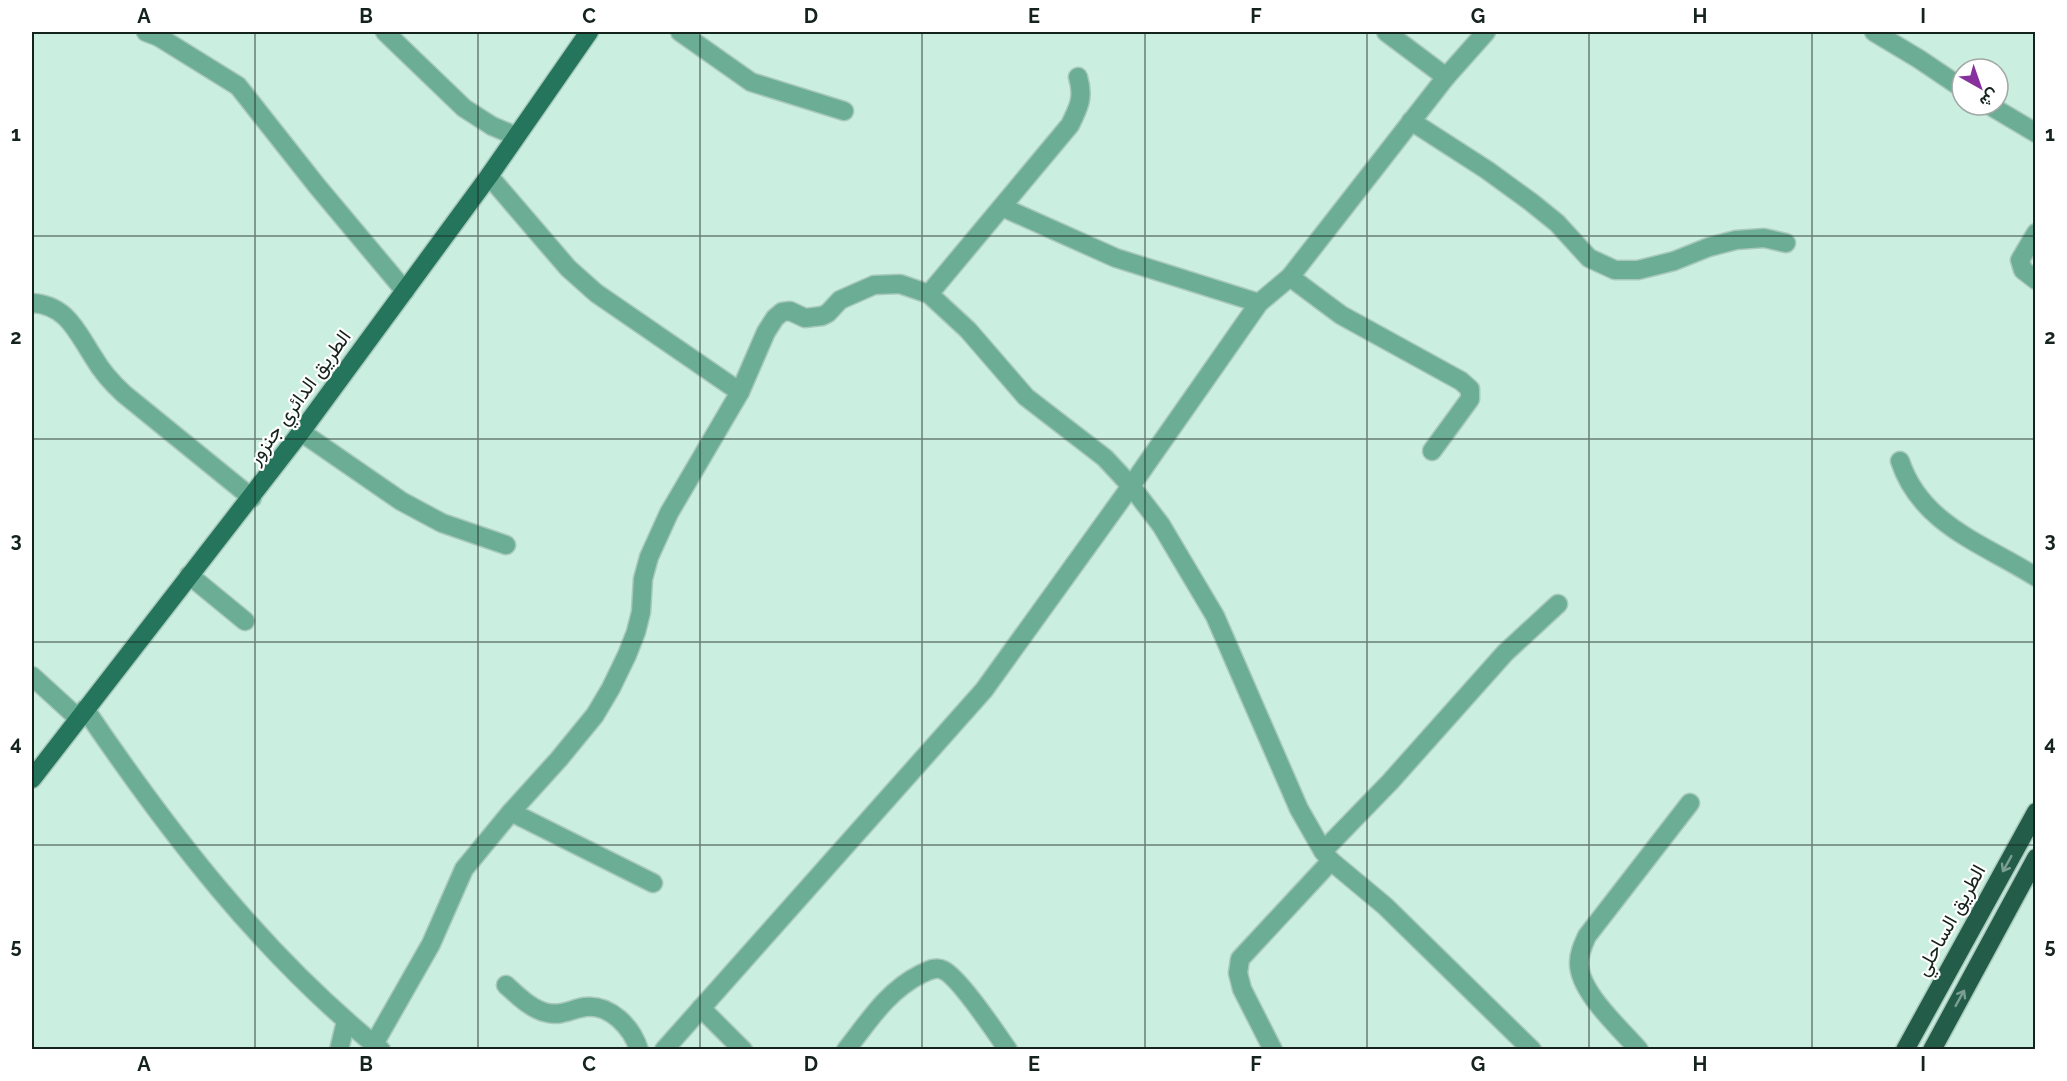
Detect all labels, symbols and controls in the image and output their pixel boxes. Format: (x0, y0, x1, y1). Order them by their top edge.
text: A (137, 4, 151, 28)
text: B (359, 4, 373, 28)
text: C (582, 4, 596, 28)
text: D (804, 4, 818, 28)
text: E (1028, 4, 1040, 28)
text: F (1250, 4, 1262, 28)
text: G (1471, 4, 1485, 28)
text: H (1693, 4, 1707, 28)
text: I (1920, 4, 1926, 28)
north arrow (1950, 57, 2010, 117)
text: ش (1976, 85, 2003, 112)
text: 1 (11, 122, 21, 146)
text: 1 (2045, 122, 2055, 146)
text: 2 (10, 325, 22, 349)
street label: الطريق الدائري جنزور (242, 325, 360, 473)
text: 2 (2044, 325, 2056, 349)
text: 3 (10, 528, 22, 552)
text: 3 (2044, 528, 2056, 552)
text: 4 (10, 731, 22, 755)
text: 4 (2044, 731, 2056, 755)
one-way arrow (2001, 854, 2012, 872)
street label: الطريق الساحلي (1910, 860, 1995, 982)
text: 5 (10, 934, 22, 958)
text: 5 (2044, 934, 2056, 958)
one-way arrow (1954, 990, 1966, 1007)
text: A (137, 1052, 151, 1076)
text: B (359, 1052, 373, 1076)
text: C (582, 1052, 596, 1076)
text: D (804, 1052, 818, 1076)
text: E (1028, 1052, 1040, 1076)
text: F (1250, 1052, 1262, 1076)
text: G (1471, 1052, 1485, 1076)
text: H (1693, 1052, 1707, 1076)
text: I (1920, 1052, 1926, 1076)

